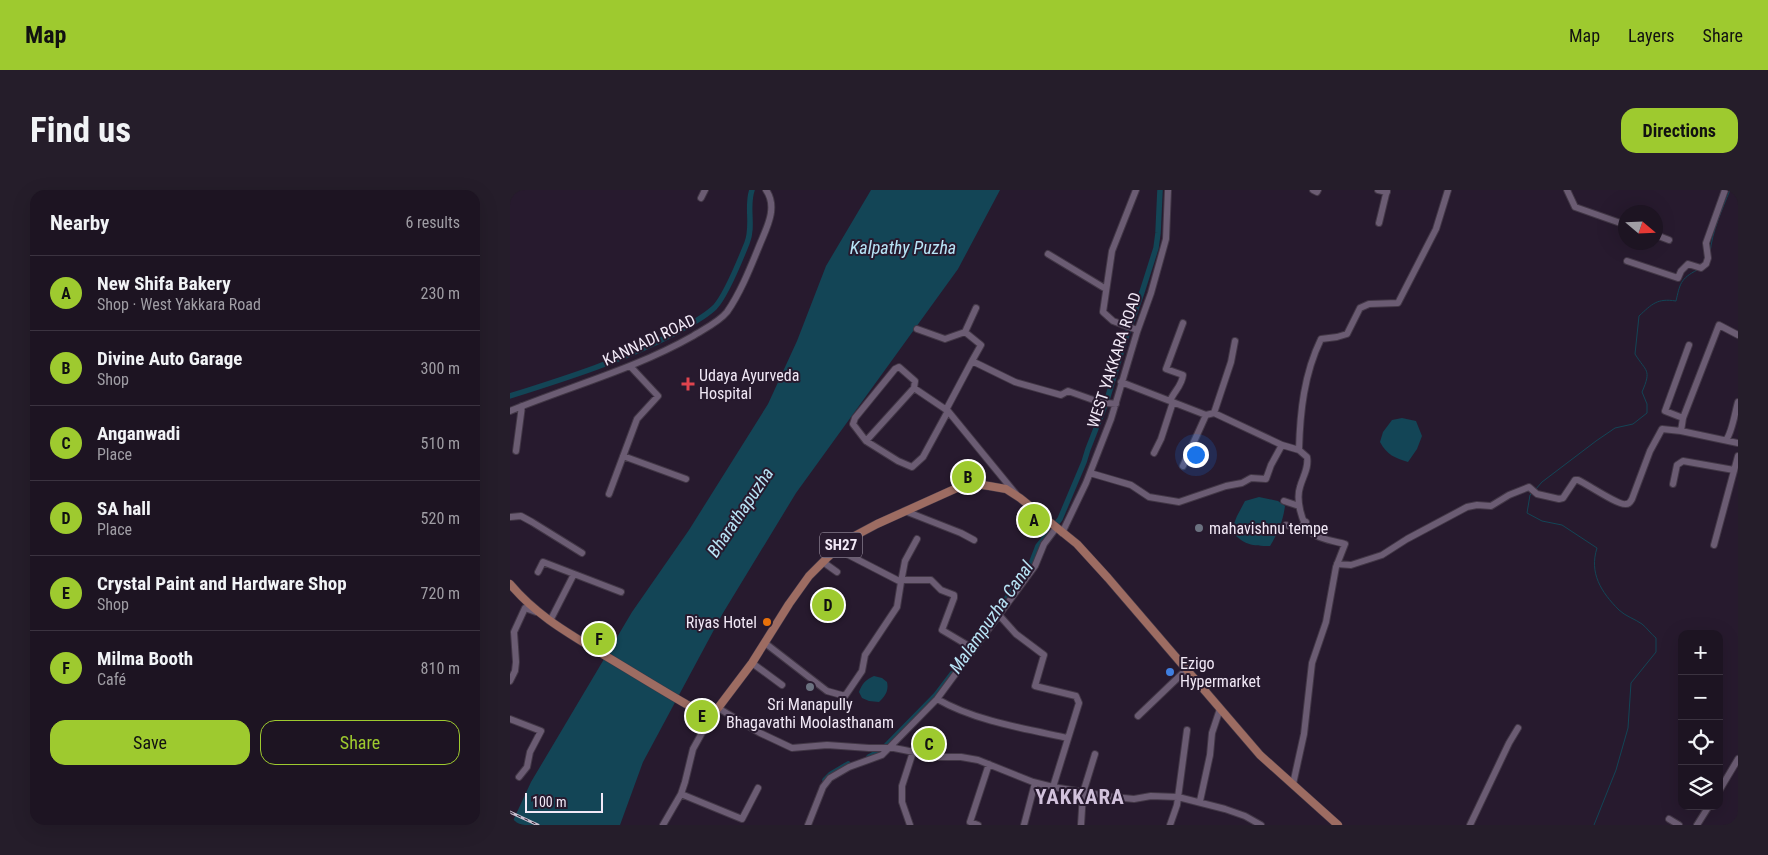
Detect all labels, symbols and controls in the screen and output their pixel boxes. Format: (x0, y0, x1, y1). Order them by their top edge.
text: Map (25, 21, 66, 49)
text: Map (1569, 25, 1600, 46)
text: Layers (1628, 25, 1675, 46)
text: Share (1703, 25, 1743, 46)
button: Directions (1621, 108, 1738, 153)
text: Find us (30, 110, 131, 151)
north arrow (1618, 205, 1663, 250)
text: Nearby (50, 211, 109, 235)
text: 6 results (405, 213, 460, 232)
water label: Kalpathy Puzha (850, 237, 956, 258)
text: New Shifa Bakery (97, 272, 231, 295)
text: A (61, 284, 71, 303)
text: 230 m (421, 284, 460, 303)
street label: WEST YAKKARA ROAD (1083, 290, 1145, 430)
text: Shop · West Yakkara Road (97, 295, 261, 314)
street label: KANNADI ROAD (600, 310, 698, 370)
text: Divine Auto Garage (97, 347, 242, 370)
text: B (62, 359, 70, 378)
text: 300 m (421, 359, 460, 378)
place label: Udaya Ayurveda Hospital (699, 366, 799, 403)
text: Shop (97, 370, 129, 389)
marker: Udaya Ayurveda Hospital (681, 377, 695, 391)
text: Anganwadi (97, 422, 180, 445)
text: C (61, 434, 71, 453)
text: 510 m (421, 434, 460, 453)
your location (1183, 442, 1209, 468)
text: Place (97, 445, 132, 464)
pin: B (952, 458, 984, 496)
water label: Bharathapuzha (702, 463, 778, 561)
text: SA hall (97, 497, 151, 520)
pin: A (1018, 501, 1050, 539)
text: D (61, 509, 71, 528)
text: 520 m (421, 509, 460, 528)
place label: mahavishnu tempe (1209, 519, 1328, 538)
text: Place (97, 520, 132, 539)
marker: mahavishnu tempe (1193, 522, 1205, 534)
road number: SH27 (820, 532, 862, 558)
water label: Malampuzha Canal (945, 556, 1038, 677)
text: Crystal Paint and Hardware Shop (97, 572, 347, 595)
text: E (62, 584, 70, 603)
text: 720 m (421, 584, 460, 603)
pin: D (812, 586, 844, 624)
text: Shop (97, 595, 129, 614)
place label: Riyas Hotel (686, 613, 757, 632)
marker: Riyas Hotel (761, 616, 773, 628)
pin: F (583, 620, 615, 658)
map controls (1678, 630, 1723, 810)
button: + (1678, 630, 1723, 675)
text: Milma Booth (97, 647, 193, 670)
place label: Ezigo Hypermarket (1180, 654, 1261, 691)
text: F (62, 659, 70, 678)
text: 810 m (421, 659, 460, 678)
marker: Ezigo Hypermarket (1164, 666, 1176, 678)
text: Café (97, 670, 126, 689)
button: − (1678, 675, 1723, 720)
marker: Sri Manapully Bhagavathi Moolasthanam (804, 681, 816, 693)
place label: Sri Manapully Bhagavathi Moolasthanam (726, 695, 894, 732)
pin: E (686, 697, 718, 735)
button: Save (50, 720, 250, 765)
button: Share (260, 720, 460, 765)
button: locate (1678, 720, 1723, 765)
pin: C (913, 725, 945, 763)
button: layers (1678, 765, 1723, 810)
district label: YAKKARA (1035, 785, 1125, 809)
scale bar (525, 790, 602, 813)
text: 100 m (532, 794, 567, 810)

